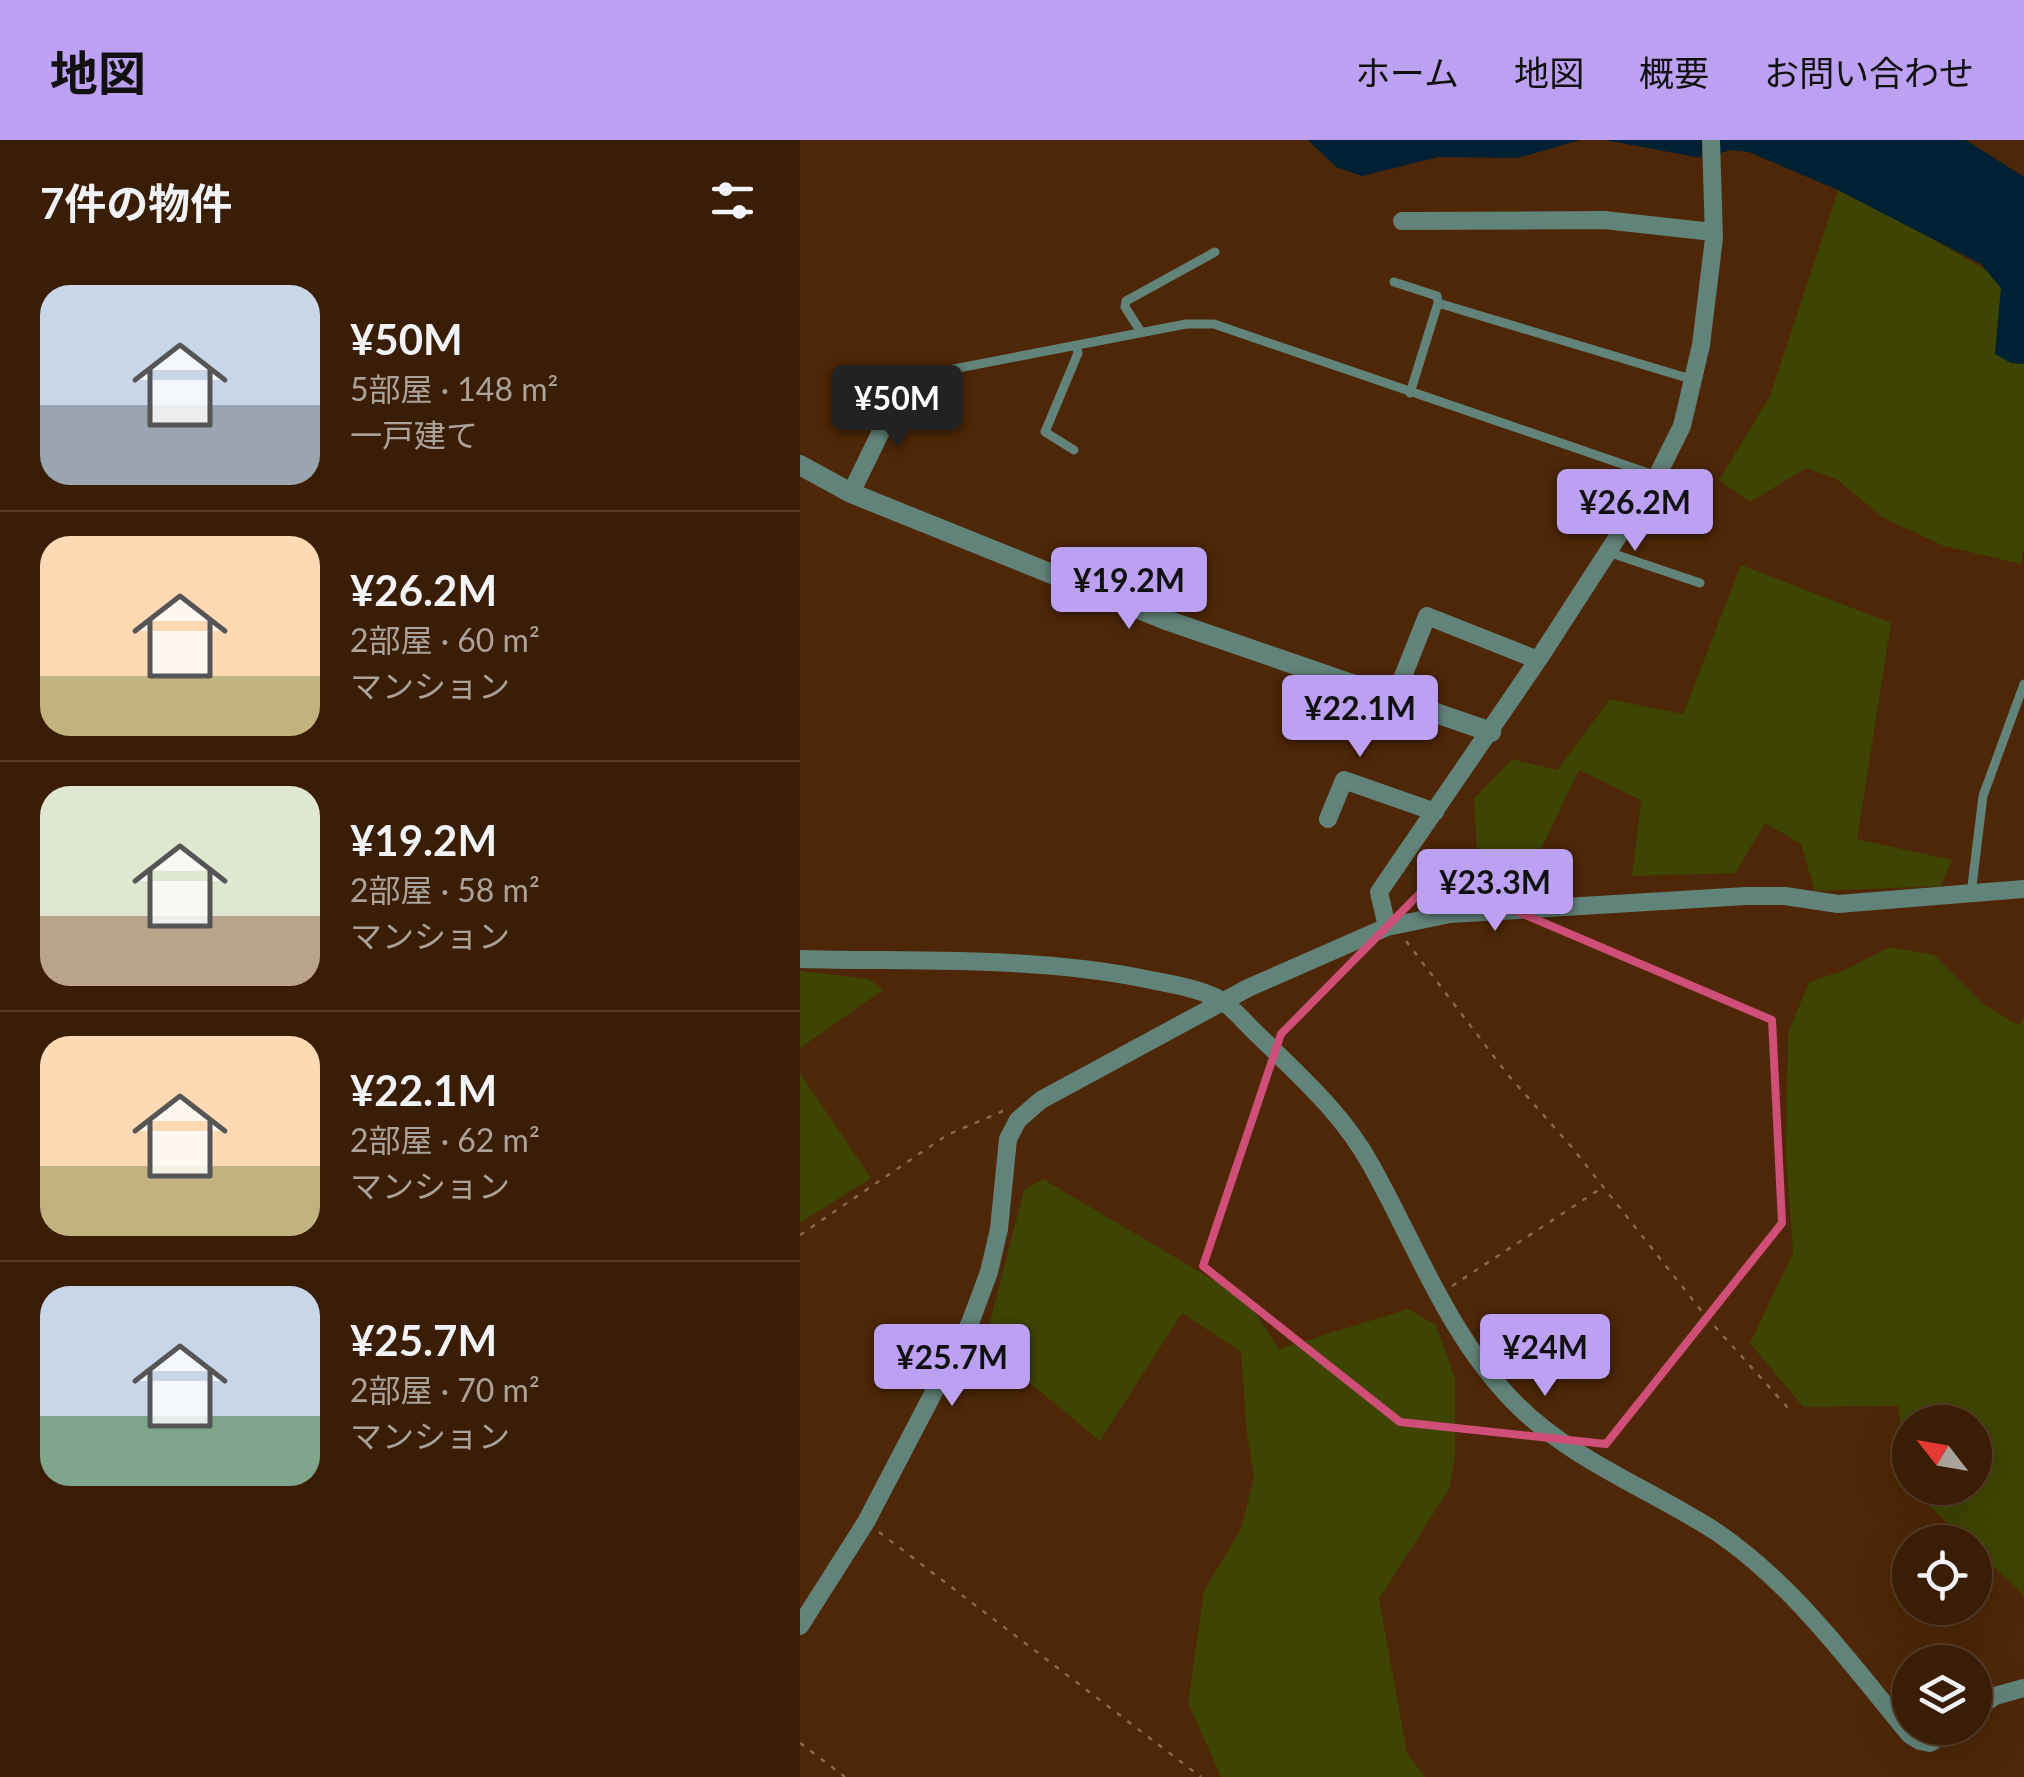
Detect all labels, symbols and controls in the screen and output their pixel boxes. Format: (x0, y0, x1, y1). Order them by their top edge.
text: 地図 (50, 44, 146, 101)
text: ホーム (1355, 51, 1459, 93)
text: 地図 (1514, 51, 1584, 93)
text: 概要 (1639, 51, 1709, 93)
text: お問い合わせ (1764, 51, 1974, 93)
icon: filters (705, 173, 760, 228)
text: 7件の物件 (40, 178, 232, 228)
text: ¥50M (350, 314, 463, 364)
icon: home (120, 325, 240, 445)
pin: ¥50M (838, 365, 956, 450)
text: 5部屋 · 148 m² (350, 369, 558, 408)
text: ¥50M (854, 378, 940, 417)
text: 一戸建て (350, 415, 478, 454)
pin: ¥26.2M (1554, 469, 1716, 554)
text: ¥26.2M (1579, 482, 1691, 521)
pin: ¥19.2M (1048, 547, 1210, 632)
text: ¥19.2M (1073, 560, 1185, 599)
text: ¥26.2M (350, 565, 497, 615)
icon: home (120, 576, 240, 696)
text: 2部屋 · 60 m² (350, 620, 540, 659)
text: マンション (350, 666, 510, 705)
pin: ¥22.1M (1279, 675, 1441, 760)
text: ¥22.1M (1304, 688, 1416, 727)
text: ¥19.2M (350, 815, 497, 865)
icon: home (120, 826, 240, 946)
pin: ¥23.3M (1414, 849, 1576, 934)
text: ¥23.3M (1439, 862, 1551, 901)
text: 2部屋 · 58 m² (350, 870, 540, 909)
text: マンション (350, 916, 510, 955)
text: ¥22.1M (350, 1065, 497, 1115)
icon: home (120, 1076, 240, 1196)
text: 2部屋 · 62 m² (350, 1120, 540, 1159)
text: マンション (350, 1166, 510, 1205)
pin: ¥24M (1486, 1314, 1604, 1399)
text: ¥25.7M (350, 1315, 497, 1365)
pin: ¥25.7M (871, 1324, 1033, 1409)
icon: home (120, 1326, 240, 1446)
text: ¥24M (1502, 1327, 1588, 1366)
text: ¥25.7M (896, 1337, 1008, 1376)
text: 2部屋 · 70 m² (350, 1370, 540, 1409)
north arrow (1892, 1405, 1992, 1505)
map controls (1892, 1405, 1992, 1745)
text: マンション (350, 1416, 510, 1455)
button: locate (1892, 1525, 1992, 1625)
button: layers (1892, 1645, 1992, 1745)

